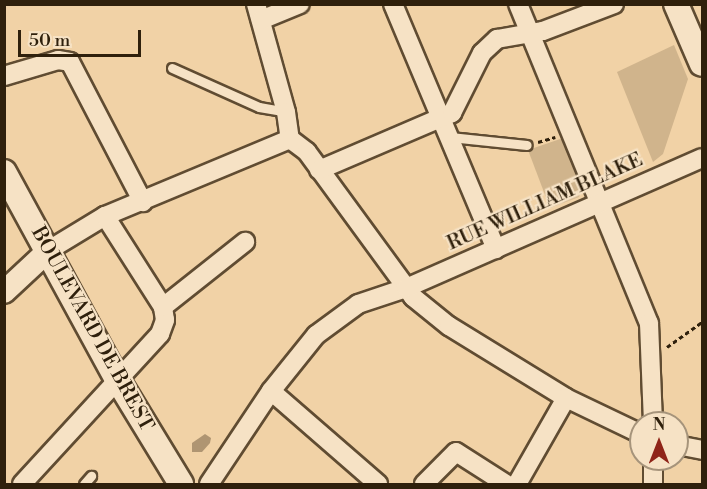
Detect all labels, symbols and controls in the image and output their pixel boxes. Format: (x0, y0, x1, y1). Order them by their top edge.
scale bar (21, 18, 144, 56)
text: 50 m (29, 29, 70, 52)
street label: RUE WILLIAM BLAKE (443, 148, 647, 256)
street label: BOULEVARD DE BREST (26, 223, 158, 435)
north arrow (629, 411, 689, 471)
text: N (653, 415, 665, 435)

